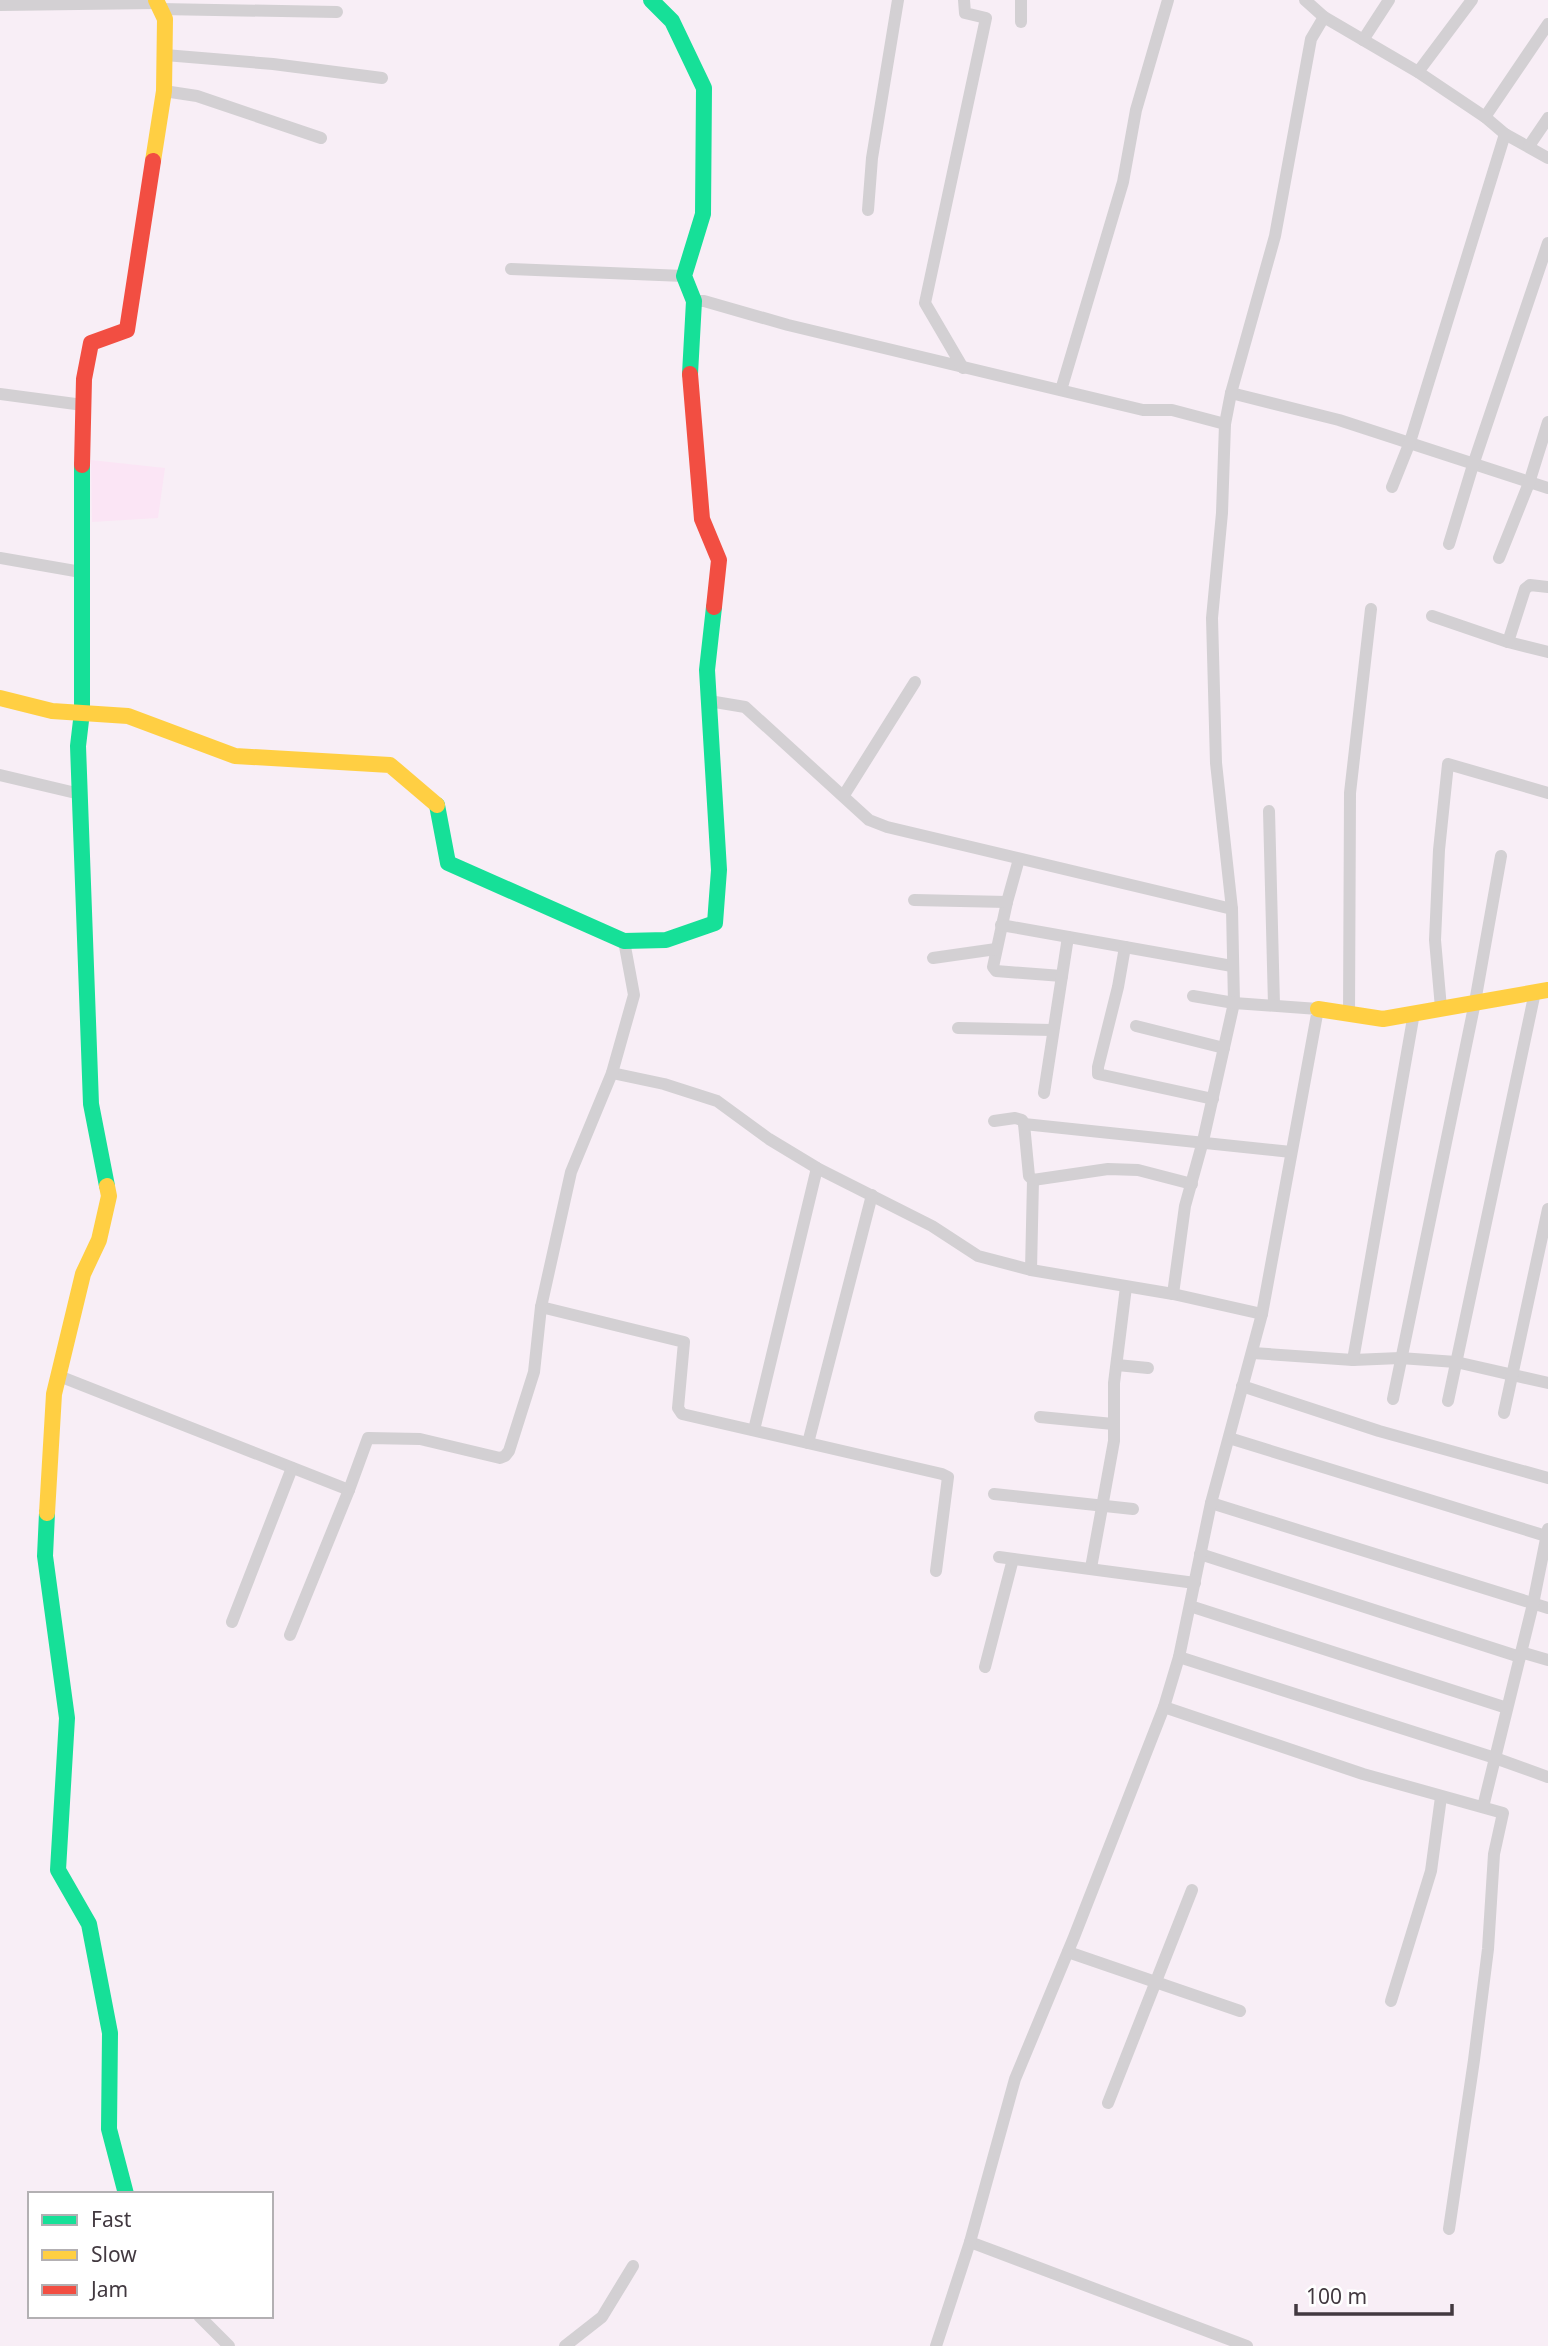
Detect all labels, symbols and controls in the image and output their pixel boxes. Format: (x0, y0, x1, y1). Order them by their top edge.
legend (28, 2192, 273, 2318)
text: Fast (91, 2205, 132, 2233)
text: Slow (91, 2240, 137, 2268)
scale bar (1296, 2272, 1452, 2316)
text: Jam (89, 2275, 128, 2303)
text: 100 m (1306, 2282, 1367, 2310)

